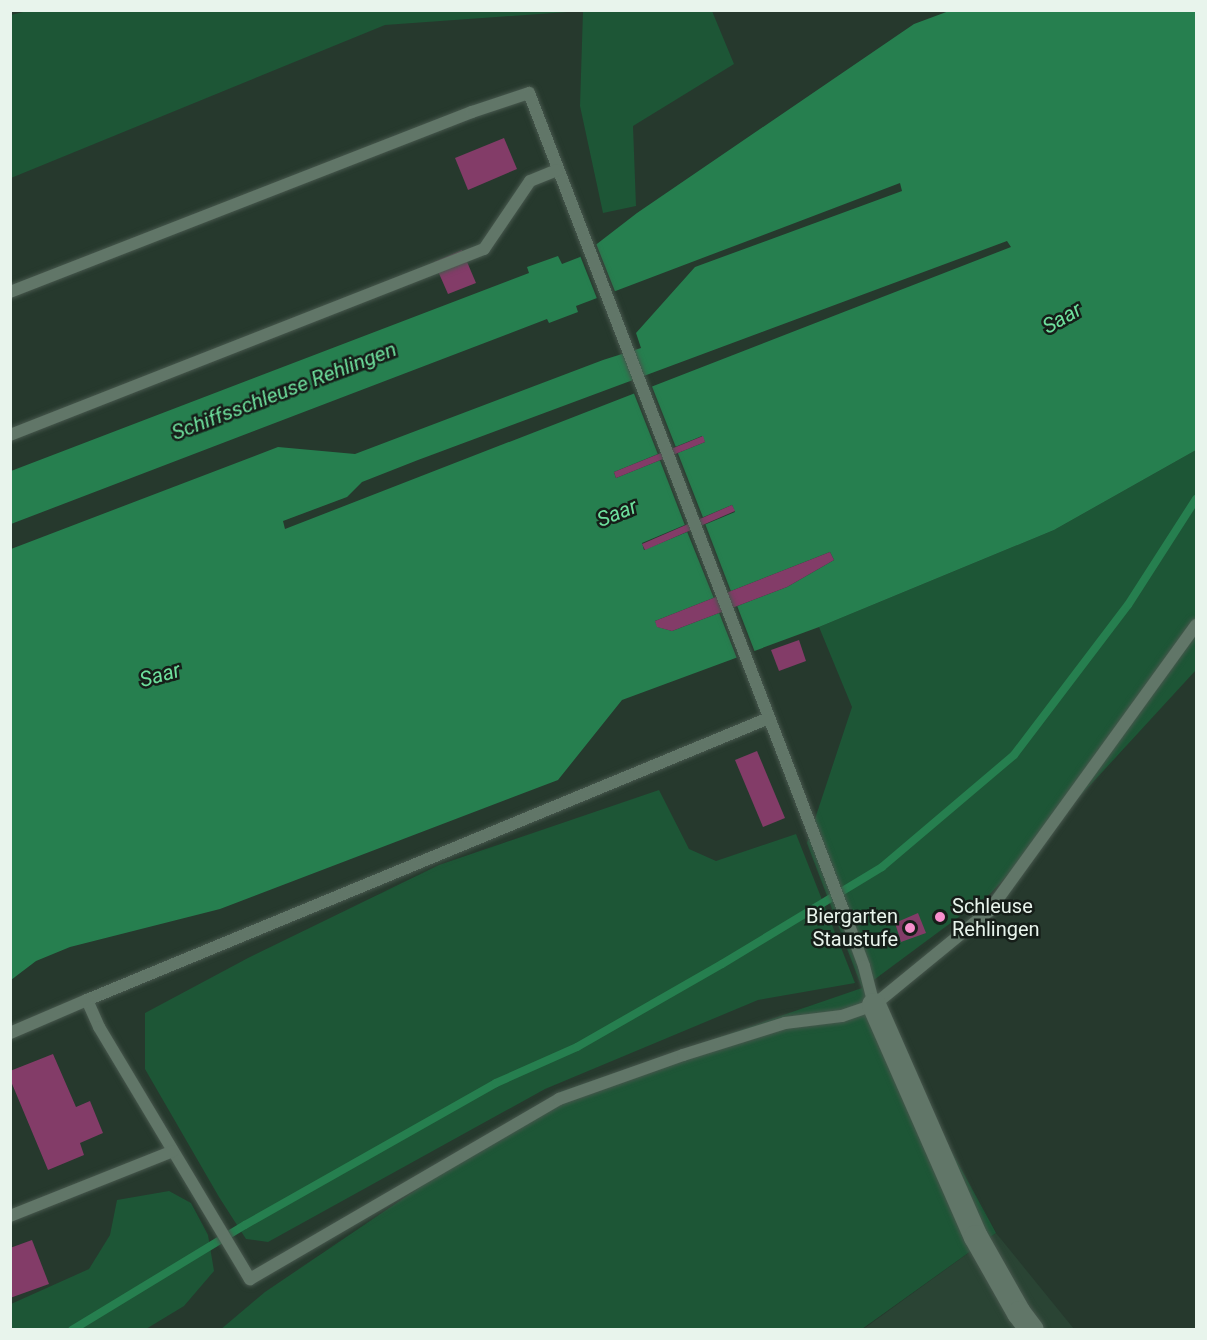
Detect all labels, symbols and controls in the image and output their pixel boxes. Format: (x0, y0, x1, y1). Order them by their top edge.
water label: Saar (1038, 297, 1086, 339)
water label: Schiffsschleuse Rehlingen (168, 336, 400, 446)
water label: Saar (593, 494, 641, 532)
water label: Saar (137, 657, 183, 693)
place label: Schleuse Rehlingen (952, 894, 1040, 941)
place label: Biergarten Staustufe (806, 904, 898, 951)
marker: Schleuse Rehlingen (933, 910, 947, 924)
marker: Biergarten Staustufe (903, 921, 917, 935)

